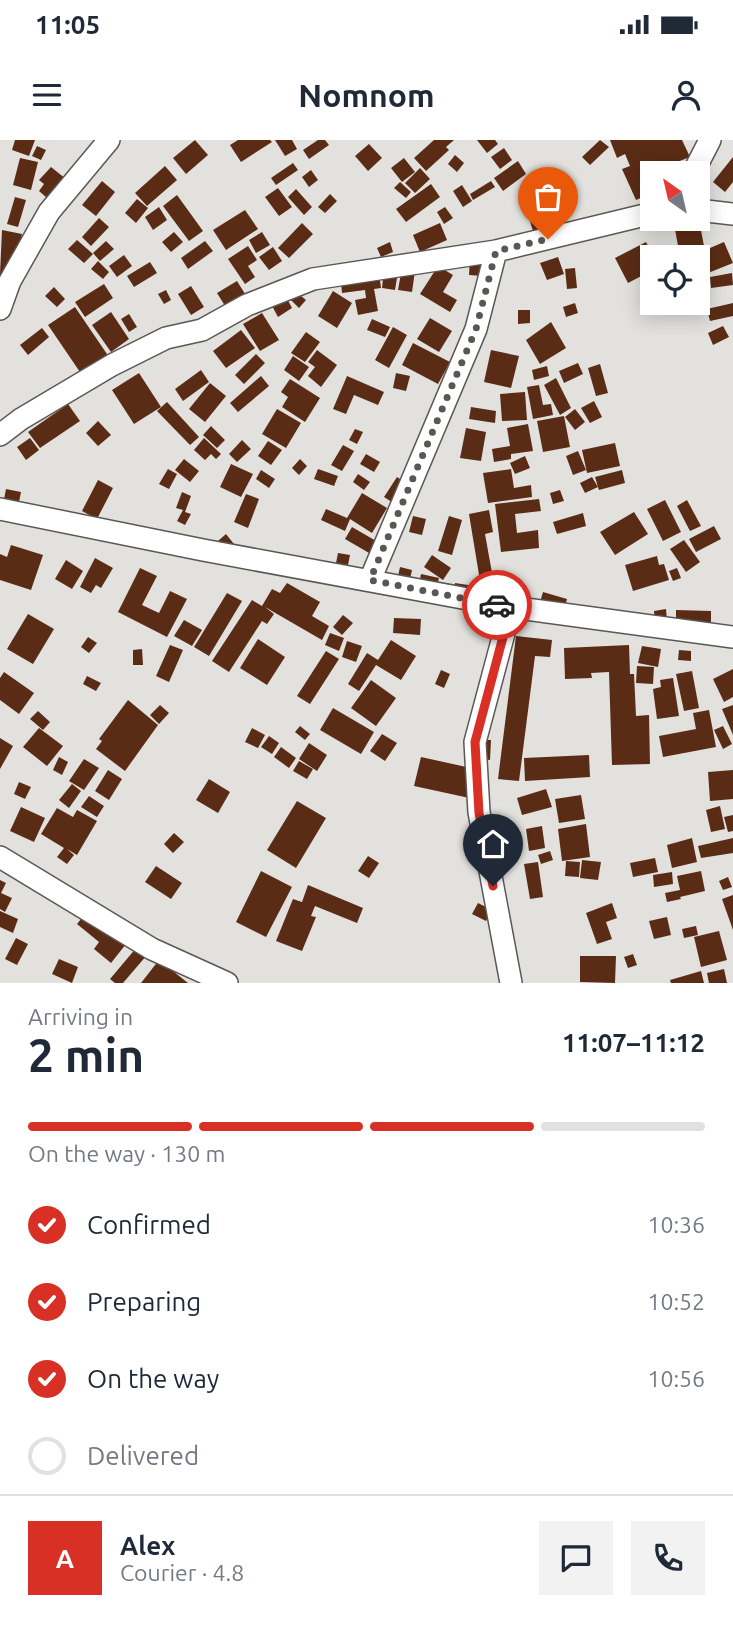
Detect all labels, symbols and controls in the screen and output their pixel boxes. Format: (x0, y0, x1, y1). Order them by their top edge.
text: 11:05 (35, 10, 100, 39)
icon: menu (28, 76, 66, 114)
icon: person (667, 76, 705, 114)
text: Nomnom (298, 77, 435, 113)
north arrow (640, 161, 710, 231)
map controls (640, 161, 710, 315)
pin (518, 167, 578, 239)
icon: bag (529, 178, 567, 216)
button: locate (640, 245, 710, 315)
courier (462, 570, 532, 640)
icon: car (478, 586, 516, 624)
pin (463, 814, 523, 886)
icon: home (474, 825, 512, 863)
text: Arriving in (28, 1004, 133, 1029)
text: 11:07–11:12 (562, 1028, 705, 1057)
text: 2 min (28, 1029, 144, 1081)
text: On the way · 130 m (28, 1141, 225, 1166)
icon: check (28, 1206, 66, 1244)
text: Confirmed (87, 1210, 211, 1239)
text: 10:36 (647, 1212, 705, 1237)
icon: check (28, 1283, 66, 1321)
text: Preparing (87, 1287, 201, 1316)
text: 10:52 (647, 1289, 705, 1314)
icon: check (28, 1360, 66, 1398)
text: On the way (87, 1364, 219, 1393)
text: 10:56 (647, 1366, 705, 1391)
text: Delivered (87, 1441, 199, 1470)
button: chat (539, 1521, 613, 1595)
button: phone (631, 1521, 705, 1595)
text: Alex (120, 1531, 175, 1560)
text: A (56, 1544, 74, 1573)
text: Courier · 4.8 (120, 1560, 244, 1585)

